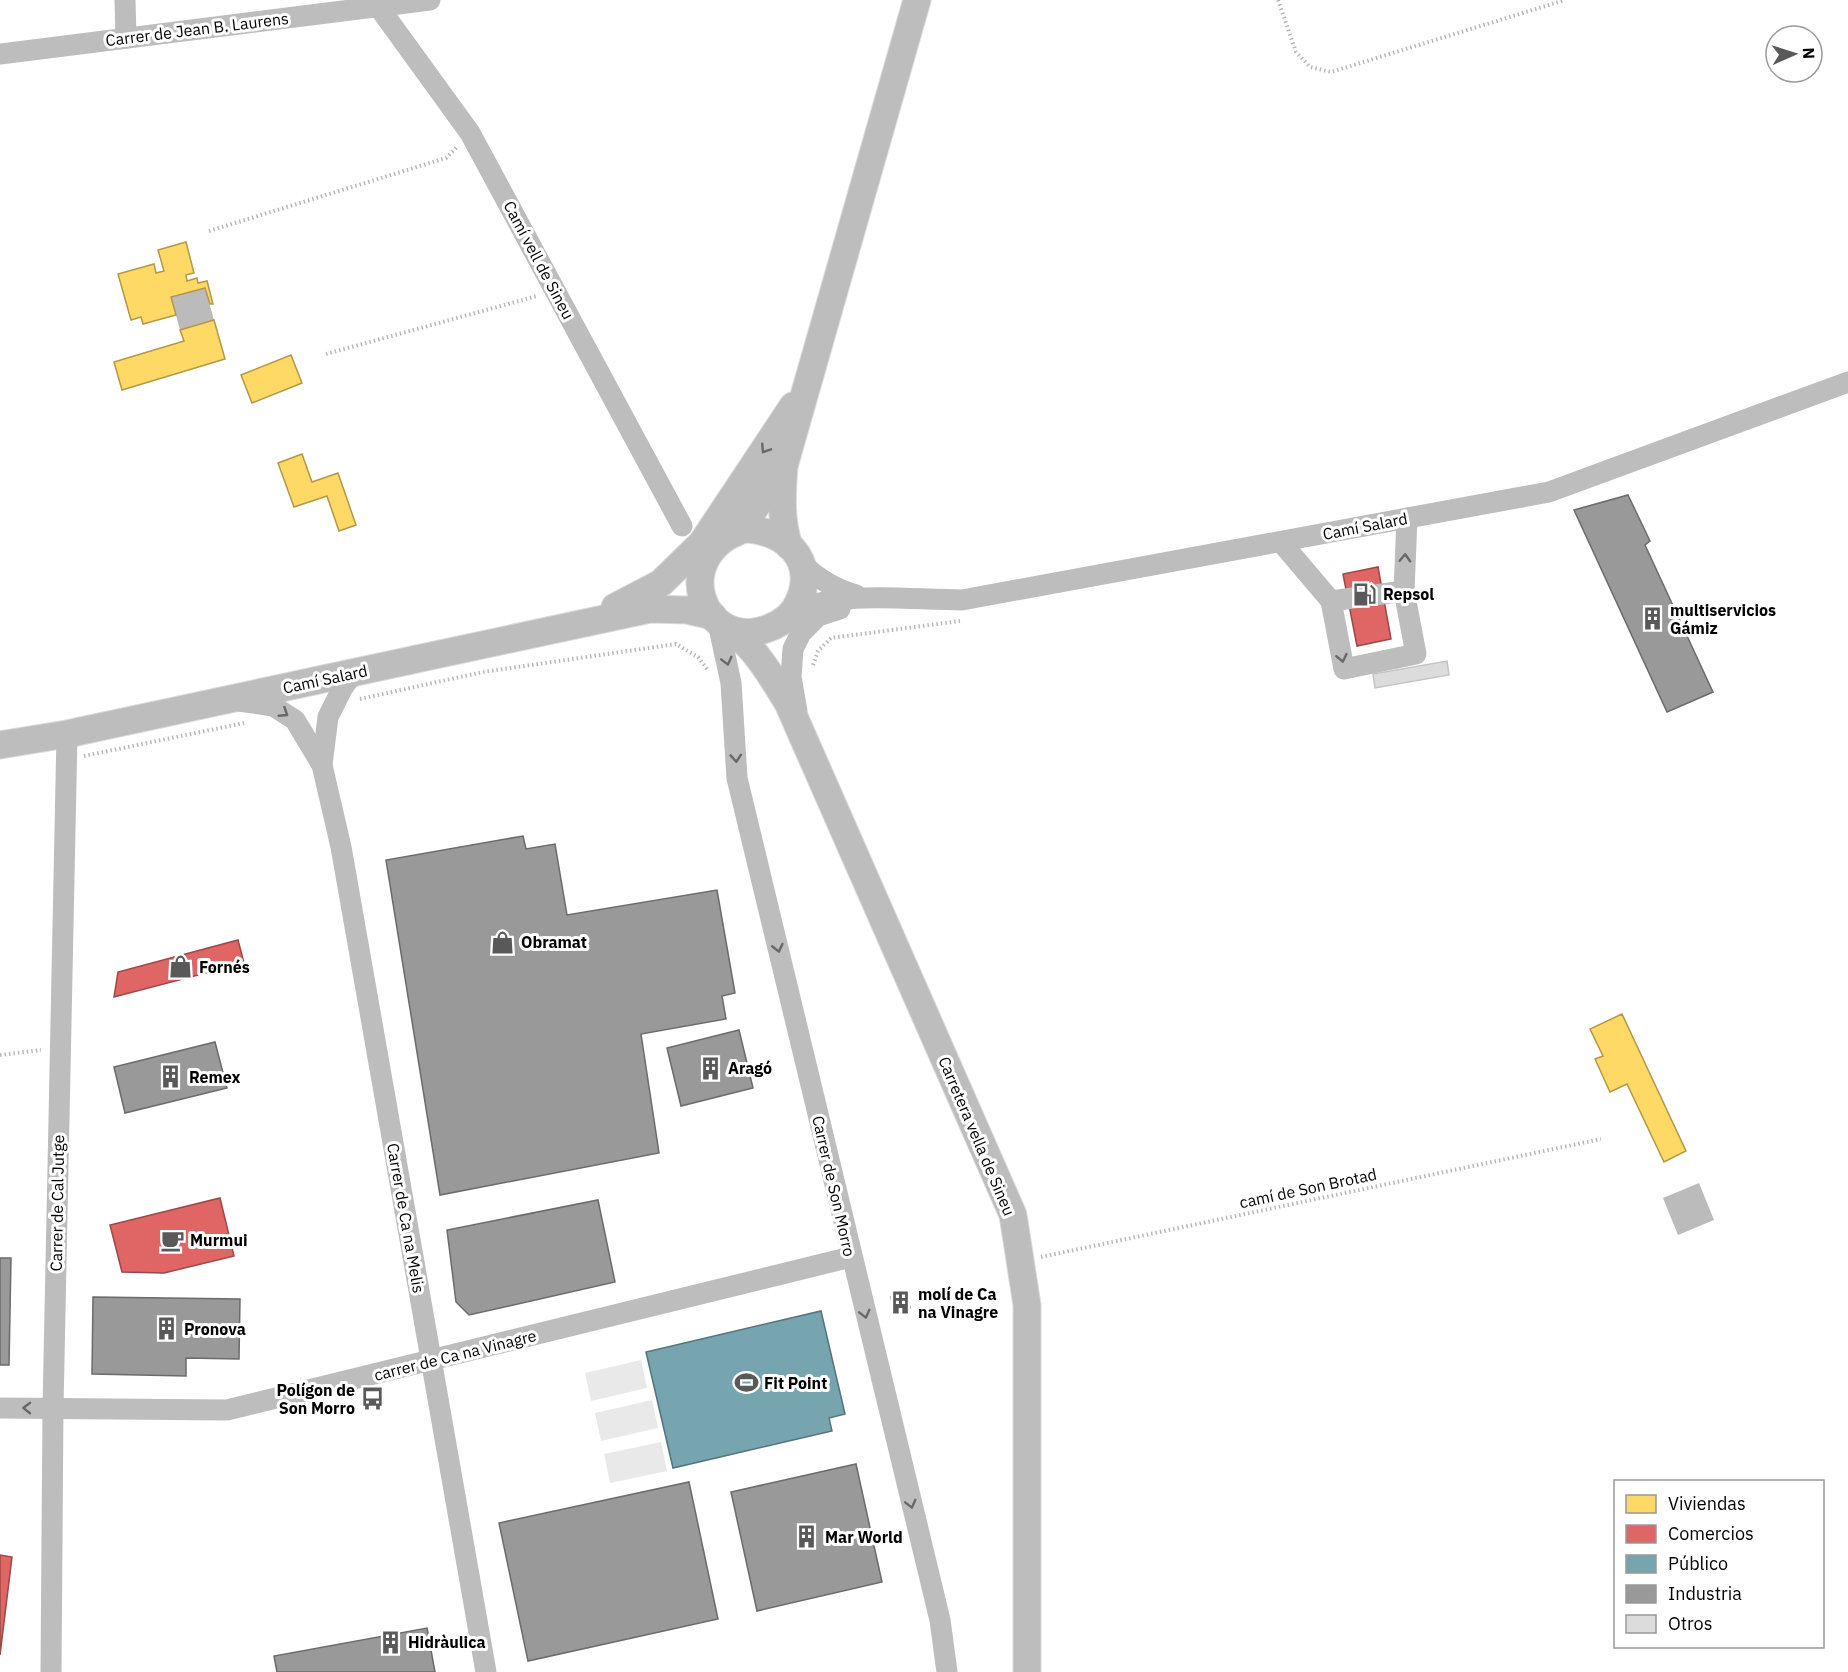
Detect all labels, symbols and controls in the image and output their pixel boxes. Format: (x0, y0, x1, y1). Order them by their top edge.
street label: Carrer de Jean B. Laurens (104, 8, 290, 50)
north arrow (1764, 24, 1824, 84)
text: N (1799, 47, 1819, 60)
street label: Camí vell de Sineu (499, 197, 579, 323)
one-way arrow (760, 443, 772, 453)
street label: Camí Salard (1321, 508, 1409, 544)
one-way arrow (1399, 553, 1412, 562)
fuel station icon: Repsol (1352, 581, 1378, 607)
place label: Repsol (1383, 584, 1434, 604)
place label: multiservicios Gámiz (1670, 600, 1776, 638)
building icon: multiservicios Gámiz (1639, 606, 1665, 632)
one-way arrow (1335, 653, 1348, 663)
one-way arrow (719, 656, 732, 666)
street label: Camí Salard (281, 660, 369, 698)
one-way arrow (277, 706, 288, 717)
one-way arrow (729, 753, 742, 762)
shop icon: Obramat (490, 929, 516, 955)
place label: Obramat (521, 932, 587, 952)
one-way arrow (770, 943, 783, 953)
shop icon: Fornés (168, 954, 194, 980)
place label: Fornés (199, 957, 250, 977)
street label: Carretera vella de Sineu (934, 1053, 1020, 1219)
building icon: Aragó (697, 1055, 723, 1081)
place label: Aragó (728, 1058, 772, 1078)
building icon: Remex (158, 1064, 184, 1090)
place label: Remex (189, 1067, 241, 1087)
street label: Carrer de Son Morro (808, 1114, 860, 1258)
street label: Carrer de Cal Jutge (46, 1134, 68, 1272)
street label: Carrer de Ca na Melis (383, 1141, 429, 1295)
street label: camí de Son Brotad (1237, 1164, 1379, 1212)
cafe icon: Murmui (159, 1227, 185, 1253)
place label: Murmui (190, 1230, 248, 1250)
place label: molí de Ca na Vinagre (918, 1284, 998, 1322)
building icon: molí de Ca na Vinagre (887, 1290, 913, 1316)
one-way arrow (858, 1309, 871, 1319)
building icon: Pronova (153, 1316, 179, 1342)
place label: Pronova (184, 1319, 246, 1339)
street label: carrer de Ca na Vinagre (372, 1325, 538, 1385)
sports icon: Fit Point (733, 1370, 759, 1396)
place label: Fit Point (764, 1373, 827, 1393)
place label: Polígon de Son Morro (277, 1380, 355, 1418)
bus stop icon: Polígon de Son Morro (360, 1386, 386, 1412)
one-way arrow (22, 1402, 31, 1414)
legend (1614, 1480, 1824, 1648)
text: Viviendas (1668, 1492, 1746, 1515)
one-way arrow (904, 1499, 917, 1509)
text: Comercios (1668, 1522, 1754, 1545)
building icon: Mar World (794, 1524, 820, 1550)
place label: Mar World (825, 1527, 903, 1547)
text: Público (1668, 1552, 1728, 1575)
text: Industria (1668, 1582, 1742, 1605)
text: Otros (1668, 1612, 1712, 1635)
building icon: Hidràulica (377, 1629, 403, 1655)
place label: Hidràulica (408, 1632, 486, 1652)

